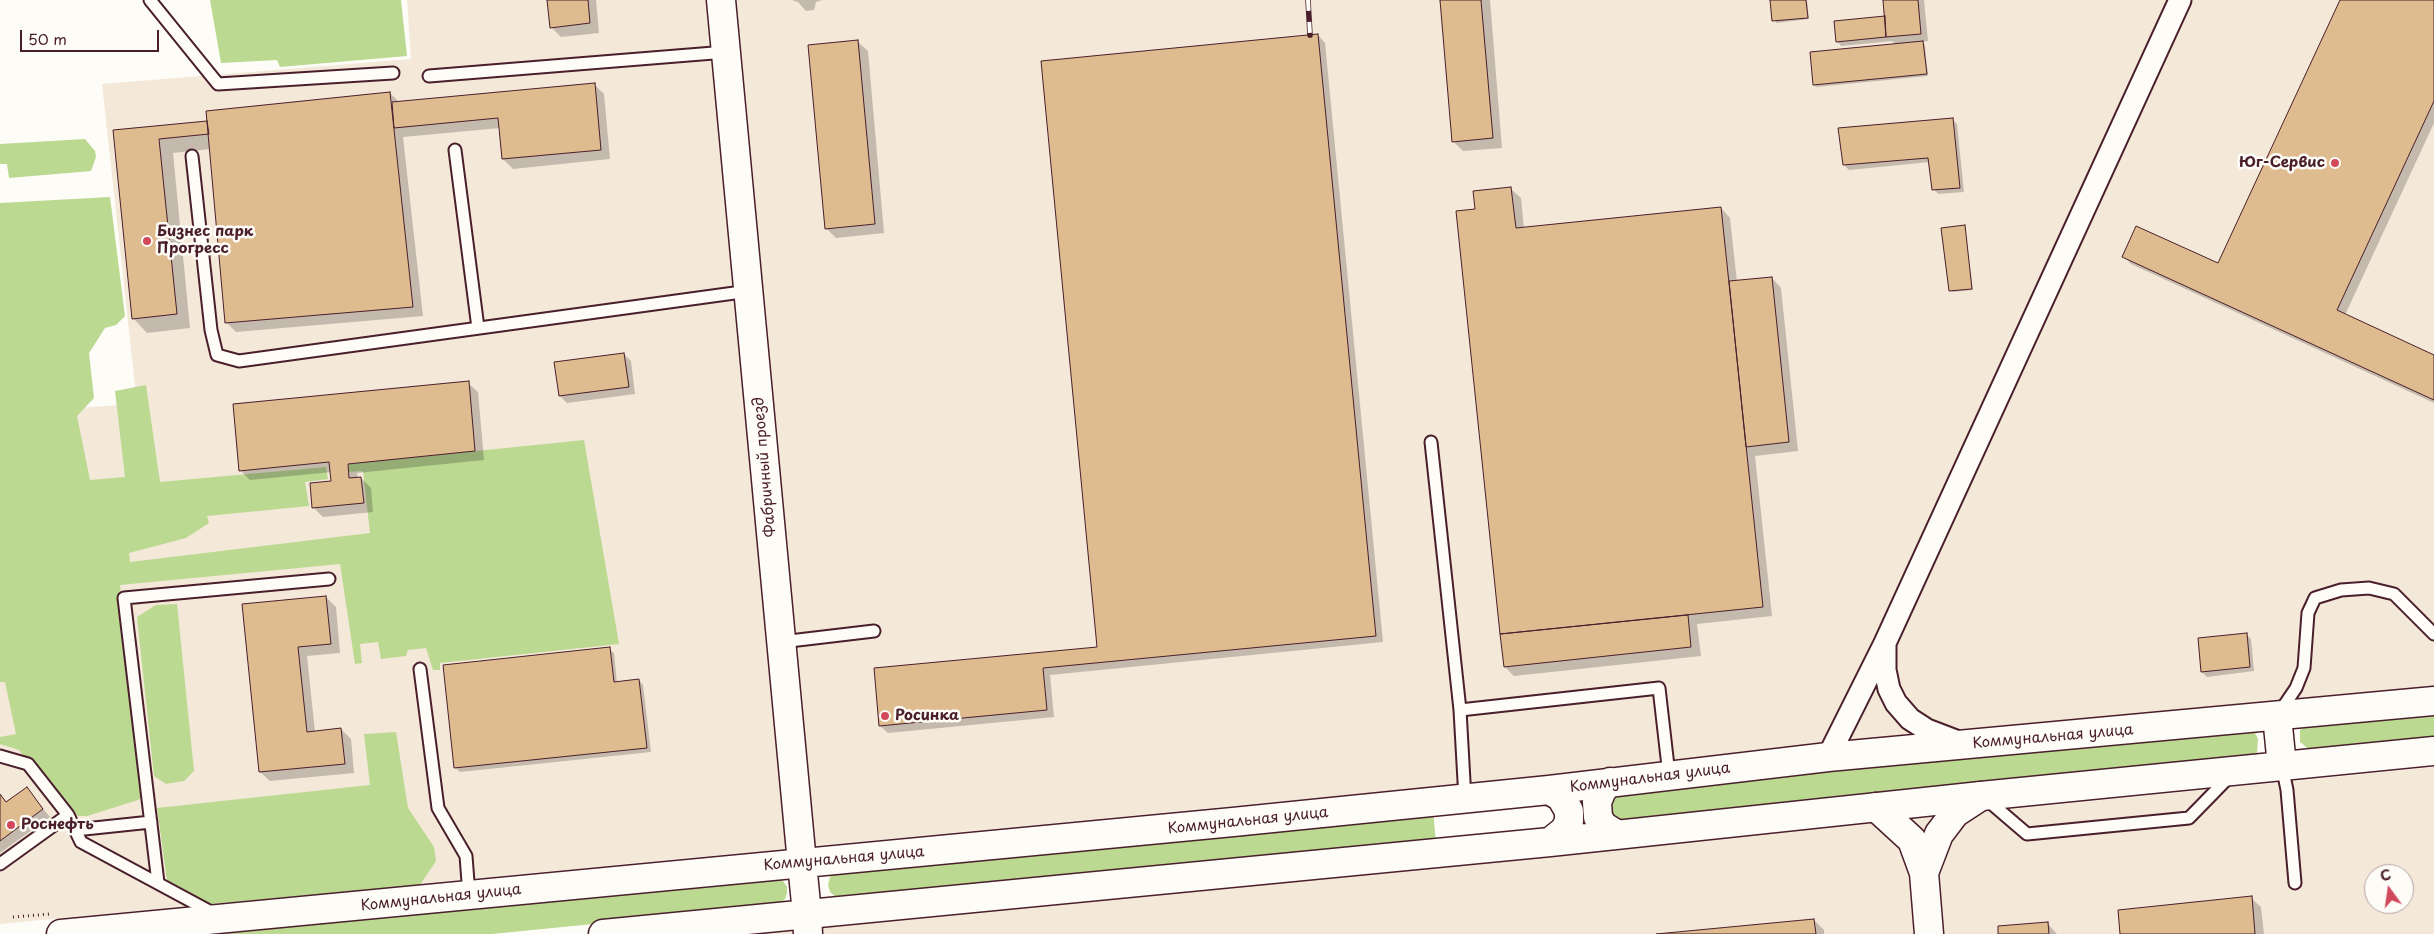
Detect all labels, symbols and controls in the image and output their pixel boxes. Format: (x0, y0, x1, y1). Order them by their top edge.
scale bar (22, 20, 161, 52)
text: 50 m (28, 27, 67, 50)
place label: Юг-Сервис (2239, 154, 2325, 172)
marker: Юг-Сервис (2329, 157, 2341, 169)
place label: Бизнес парк Прогресс (157, 223, 253, 258)
marker: Бизнес парк Прогресс (141, 235, 153, 247)
street label: Фабричный проезд (750, 396, 780, 538)
place label: Росинка (895, 707, 959, 725)
marker: Росинка (879, 710, 891, 722)
street label: Коммунальная улица (1972, 721, 2134, 753)
street label: Коммунальная улица (1569, 759, 1731, 797)
street label: Коммунальная улица (1167, 804, 1329, 838)
place label: Роснефть (21, 816, 94, 834)
marker: Роснефть (5, 819, 17, 831)
street label: Коммунальная улица (763, 843, 925, 875)
text: С (2378, 863, 2393, 886)
north arrow (2364, 864, 2414, 914)
street label: Коммунальная улица (360, 881, 522, 915)

